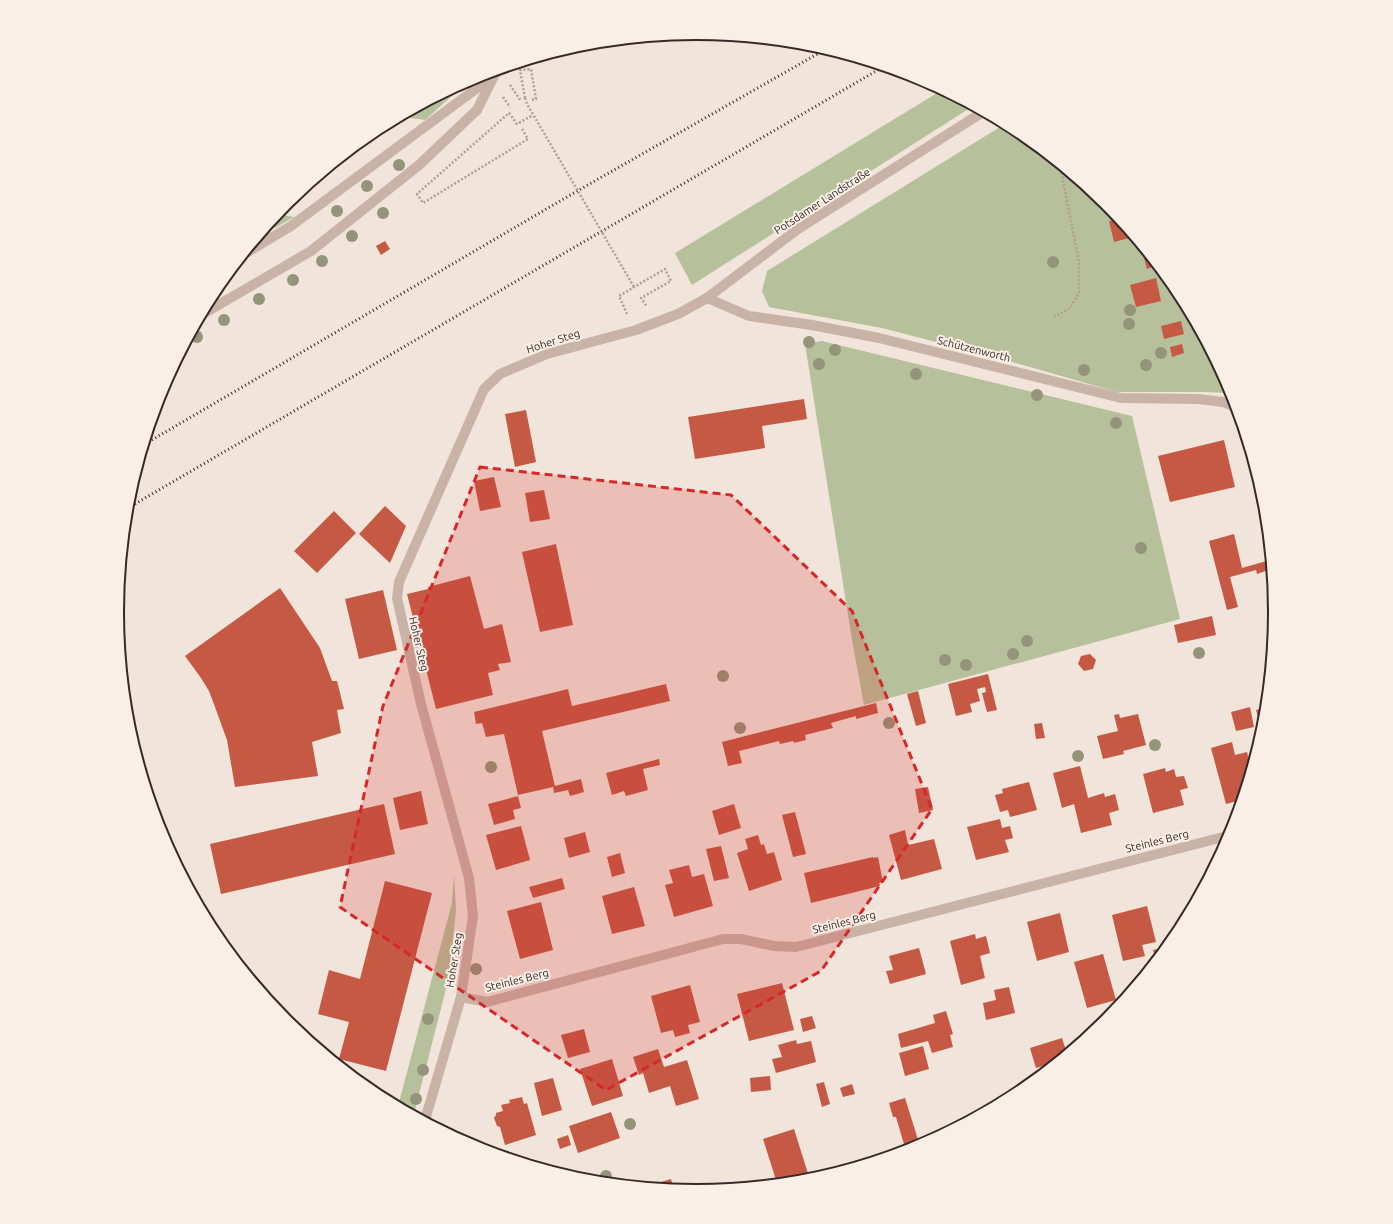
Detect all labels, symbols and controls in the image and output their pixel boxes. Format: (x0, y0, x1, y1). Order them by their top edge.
street label: Potsdamer Landstraße (772, 165, 872, 237)
street label: Hoher Steg (525, 327, 581, 355)
street label: Schützenworth (936, 334, 1012, 364)
street label: Hoher Steg (407, 616, 431, 672)
street label: Steinles Berg (1124, 827, 1190, 855)
street label: Steinles Berg (811, 908, 877, 936)
street label: Hoher Steg (444, 932, 464, 988)
street label: Steinles Berg (484, 966, 550, 994)

